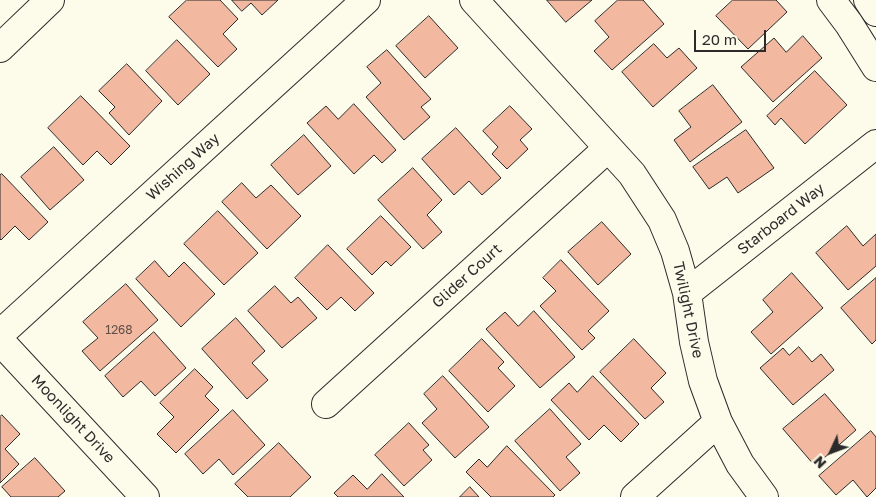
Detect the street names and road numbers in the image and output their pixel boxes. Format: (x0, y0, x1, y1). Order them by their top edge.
street label: Wishing Way (143, 129, 223, 205)
street label: Starboard Way (734, 179, 828, 259)
street label: Glider Court (429, 240, 505, 312)
street label: Twilight Drive (669, 260, 707, 360)
street label: Moonlight Drive (27, 371, 119, 467)

